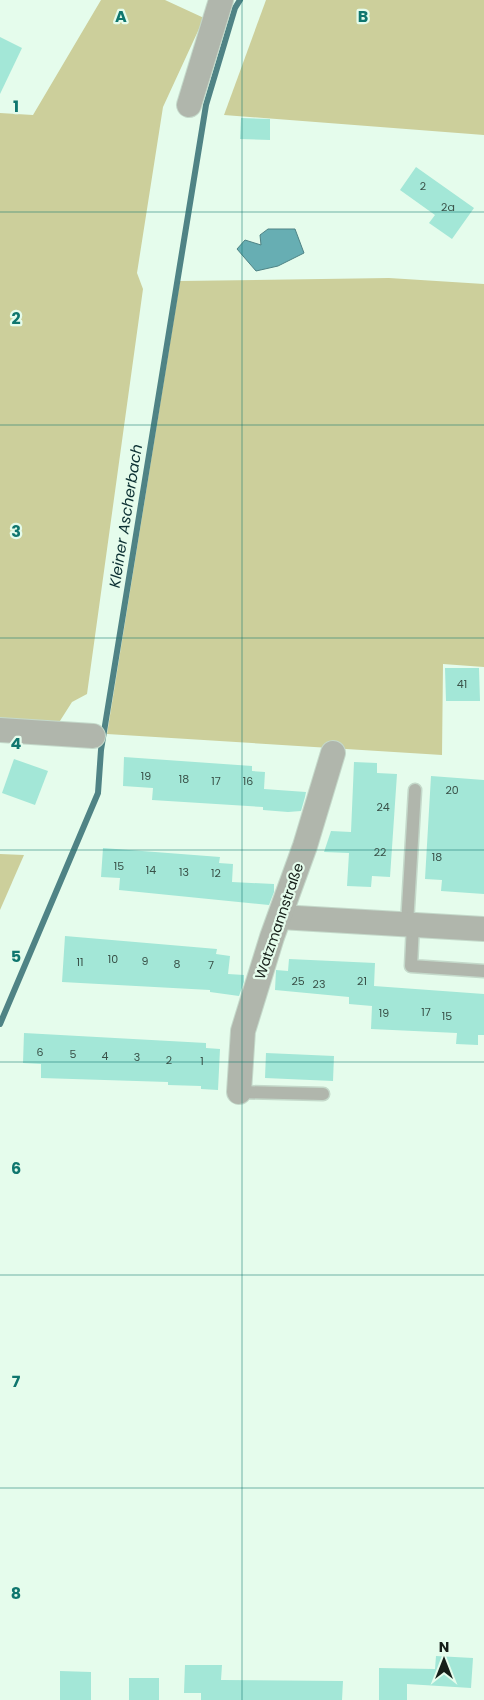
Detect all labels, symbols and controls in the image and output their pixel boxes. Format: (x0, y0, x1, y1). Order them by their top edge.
text: A (115, 5, 127, 28)
text: B (358, 5, 368, 28)
text: 1 (13, 95, 19, 118)
house number: 2 (420, 178, 426, 194)
house number: 2a (441, 199, 455, 215)
text: 2 (11, 307, 21, 330)
water label: Kleiner Ascherbach (104, 443, 147, 589)
text: 3 (11, 520, 21, 543)
house number: 41 (457, 676, 467, 692)
text: 4 (11, 732, 22, 755)
house number: 19 (141, 768, 151, 784)
house number: 18 (179, 771, 189, 787)
house number: 17 (211, 773, 221, 789)
house number: 16 (243, 773, 253, 789)
house number: 20 (445, 782, 459, 798)
house number: 24 (376, 799, 390, 815)
house number: 22 (374, 844, 386, 860)
house number: 18 (432, 849, 442, 865)
house number: 15 (114, 858, 124, 874)
street label: Watzmannstraße (250, 860, 308, 982)
house number: 14 (146, 862, 156, 878)
house number: 13 (179, 864, 189, 880)
house number: 12 (211, 865, 221, 881)
text: 5 (11, 945, 21, 968)
house number: 10 (108, 951, 118, 967)
house number: 9 (142, 953, 149, 969)
house number: 11 (76, 954, 84, 970)
house number: 8 (174, 956, 181, 972)
house number: 7 (208, 957, 214, 973)
house number: 25 (291, 973, 305, 989)
house number: 21 (357, 973, 367, 989)
house number: 23 (313, 976, 325, 992)
house number: 17 (421, 1004, 431, 1020)
house number: 19 (379, 1005, 389, 1021)
house number: 15 (442, 1008, 452, 1024)
house number: 6 (37, 1044, 44, 1060)
house number: 5 (70, 1046, 77, 1062)
house number: 4 (102, 1048, 109, 1064)
house number: 3 (134, 1049, 140, 1065)
house number: 2 (166, 1052, 172, 1068)
house number: 1 (200, 1053, 204, 1069)
text: 6 (11, 1157, 21, 1180)
text: 7 (12, 1370, 21, 1393)
text: 8 (11, 1582, 21, 1605)
north arrow (419, 1635, 469, 1685)
text: N (439, 1637, 449, 1657)

